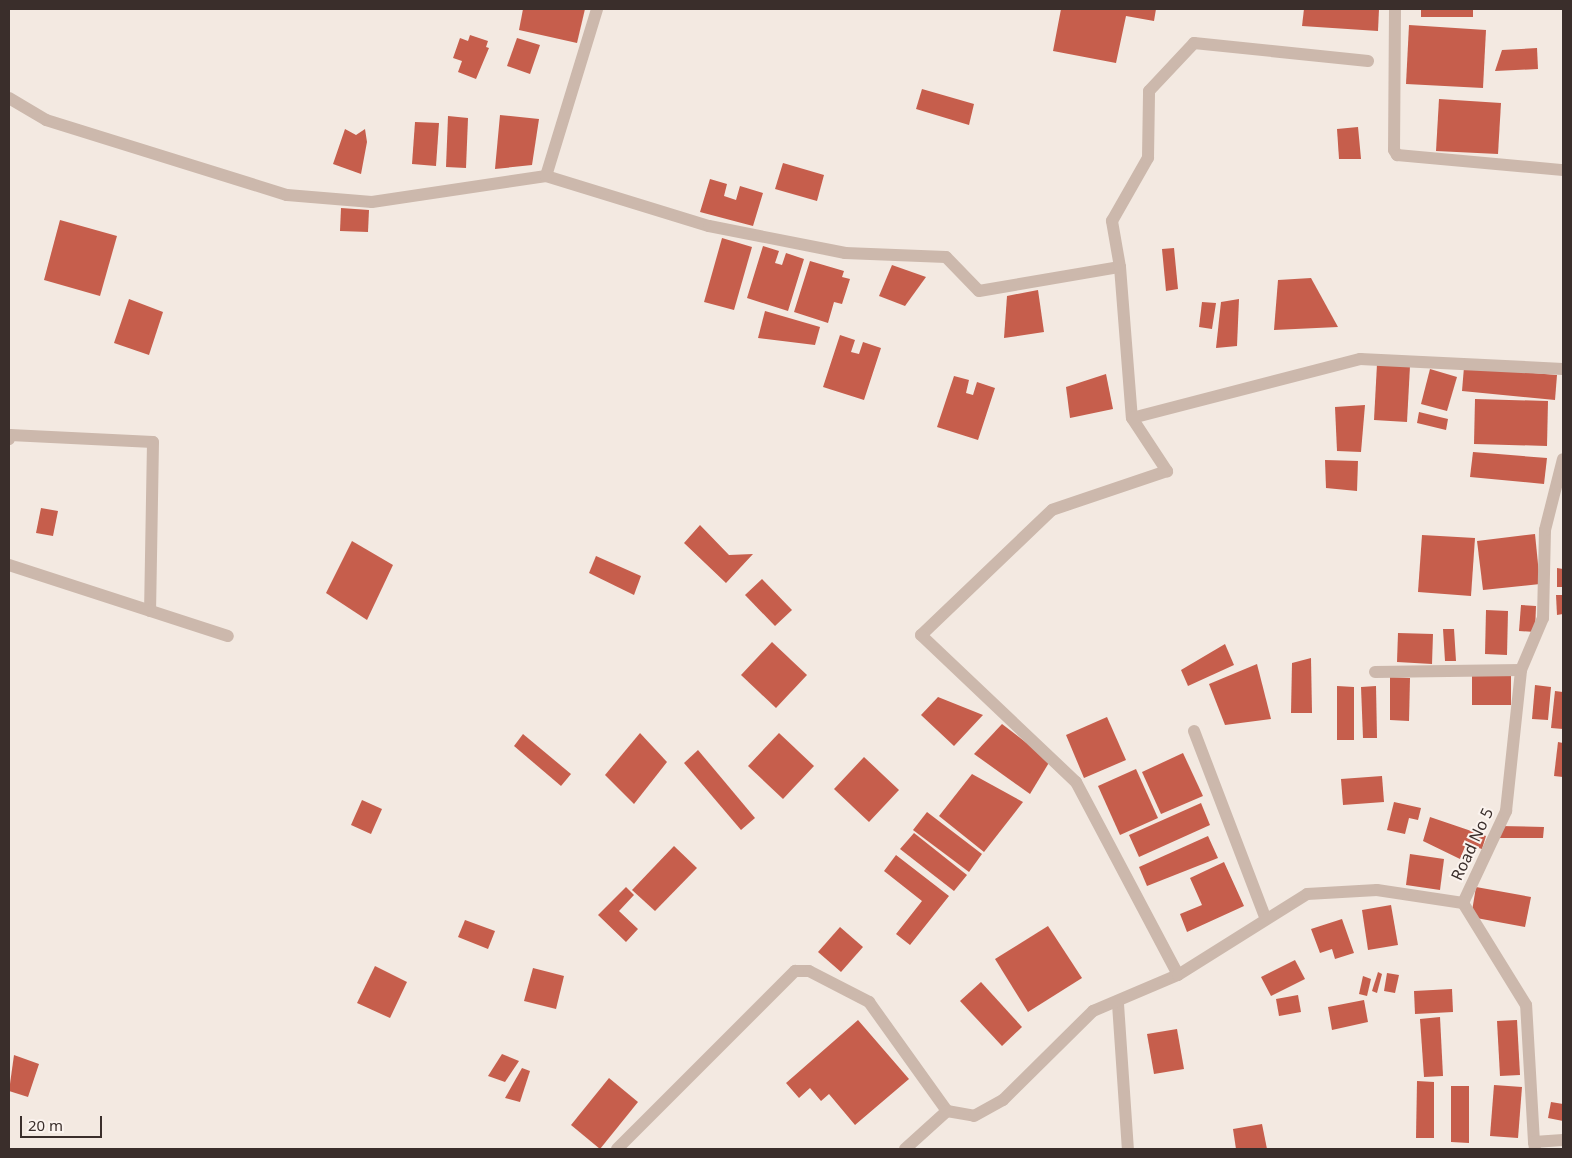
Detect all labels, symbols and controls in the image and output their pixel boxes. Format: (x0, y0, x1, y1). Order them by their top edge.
street label: Road No 5 (1447, 805, 1497, 883)
scale bar (22, 1106, 105, 1138)
text: 20 m (28, 1115, 63, 1135)

